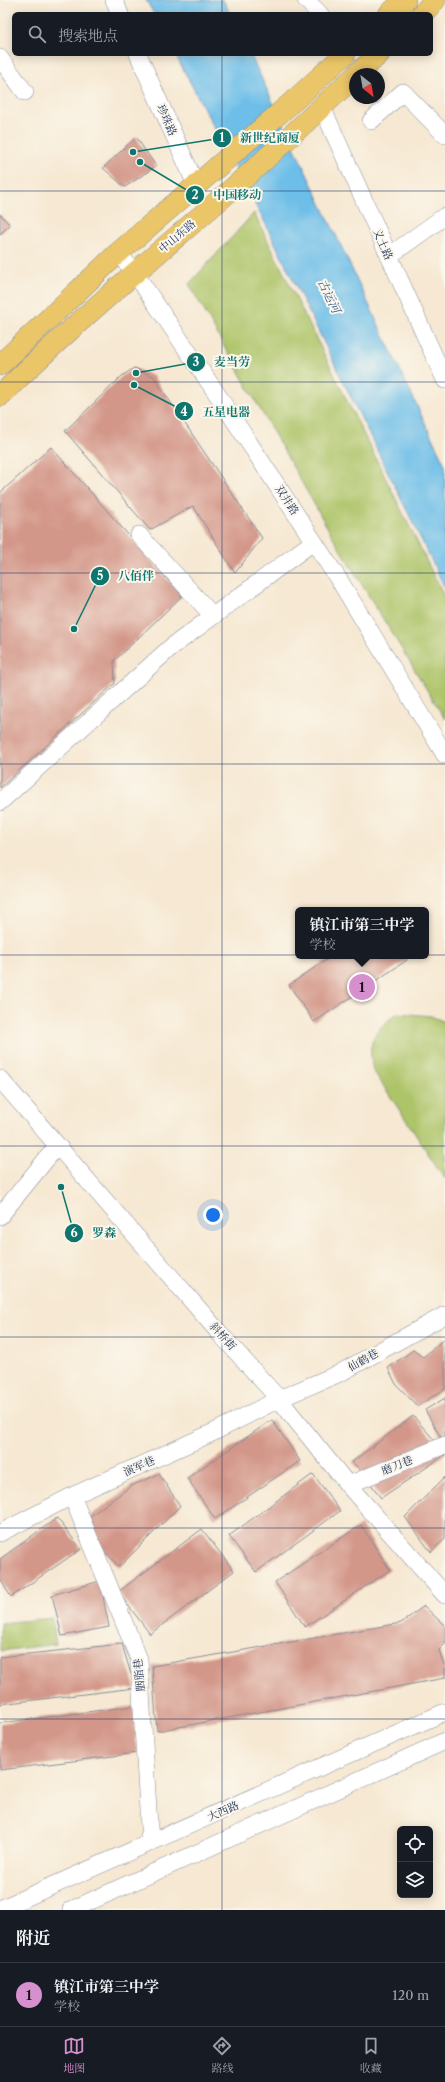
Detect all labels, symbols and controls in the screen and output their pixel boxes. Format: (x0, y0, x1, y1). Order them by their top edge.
search box (12, 12, 433, 56)
icon: search (26, 23, 48, 45)
text: 搜索地点 (58, 26, 118, 45)
north arrow (349, 68, 385, 104)
street label: 珍珠路 (154, 102, 180, 138)
callout: 新世纪商厦 (212, 126, 308, 150)
text: 1 (219, 130, 225, 145)
text: 新世纪商厦 (240, 130, 300, 145)
callout: 中国移动 (185, 183, 269, 207)
text: 2 (191, 187, 199, 202)
text: 中国移动 (213, 187, 261, 202)
street label: 中山东路 (156, 216, 198, 256)
street label: 义土路 (370, 226, 396, 262)
water label: 古运河 (315, 276, 345, 317)
callout: 麦当劳 (186, 350, 258, 374)
text: 3 (193, 354, 200, 369)
text: 麦当劳 (214, 354, 250, 369)
callout: 五星电器 (174, 399, 258, 423)
text: 4 (180, 404, 188, 419)
text: 五星电器 (202, 404, 250, 419)
street label: 双井路 (272, 482, 302, 518)
callout: 八佰伴 (90, 564, 162, 588)
text: 5 (97, 568, 104, 583)
text: 八佰伴 (118, 568, 154, 583)
popup (295, 907, 429, 959)
text: 镇江市第三中学 (309, 915, 415, 934)
text: 学校 (309, 936, 336, 952)
pin: 1 (349, 972, 375, 1002)
your location (203, 1205, 223, 1225)
callout: 罗森 (64, 1221, 124, 1245)
text: 6 (70, 1225, 78, 1240)
text: 罗森 (92, 1225, 117, 1240)
street label: 斜桥街 (207, 1319, 239, 1353)
street label: 仙鹤巷 (345, 1346, 381, 1374)
street label: 磨刀巷 (379, 1452, 415, 1478)
street label: 演军巷 (121, 1453, 157, 1479)
street label: 胭脂巷 (130, 1658, 148, 1692)
street label: 大西路 (205, 1798, 241, 1824)
map controls (397, 1826, 433, 1898)
button: locate (397, 1826, 433, 1862)
button: layers (397, 1862, 433, 1898)
text: 附近 (16, 1928, 50, 1948)
text: 镇江市第三中学 (54, 1977, 159, 1996)
text: 1 (26, 1987, 32, 2003)
text: 120 m (392, 1987, 429, 2003)
text: 学校 (54, 1998, 80, 2014)
tab: 地图 (63, 2035, 85, 2075)
tab: 路线 (211, 2035, 233, 2075)
tab: 收藏 (360, 2035, 382, 2075)

